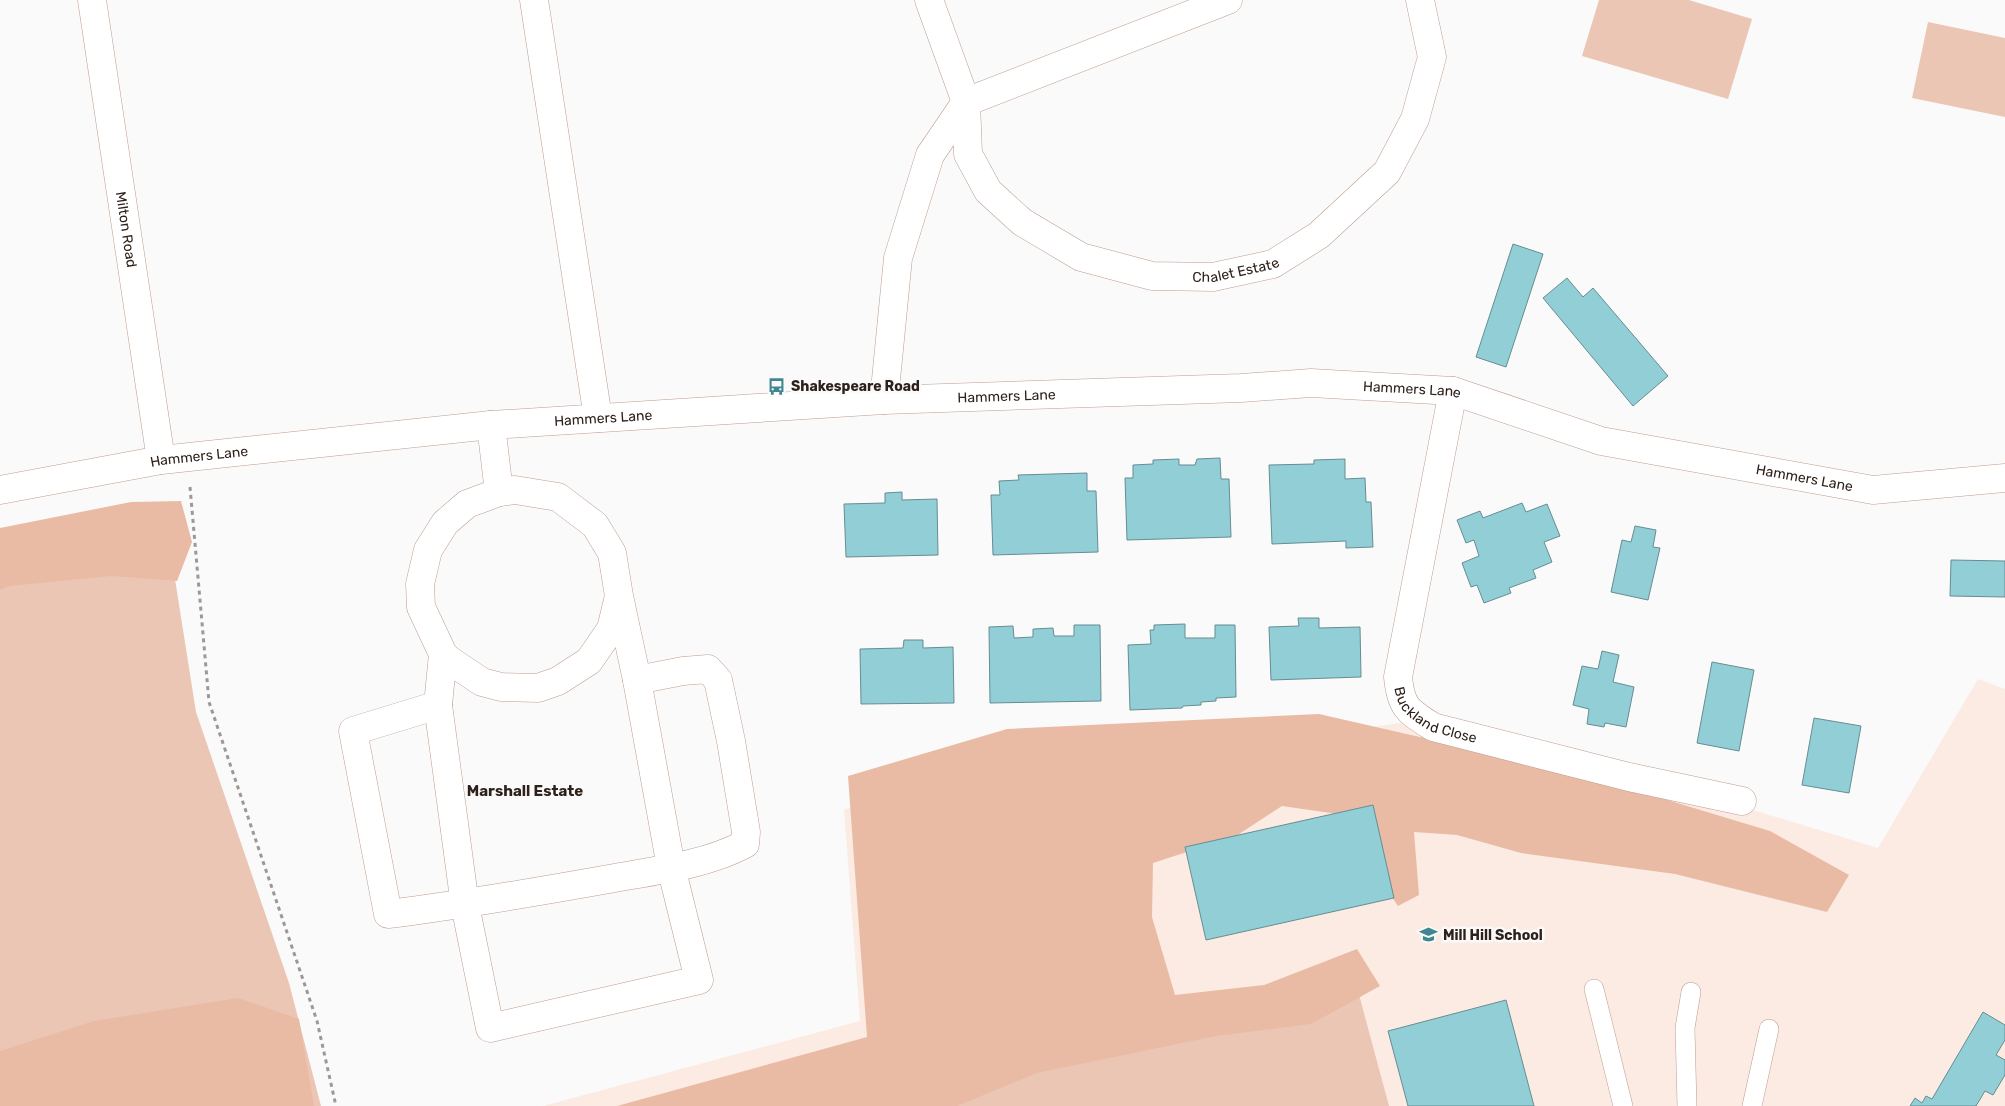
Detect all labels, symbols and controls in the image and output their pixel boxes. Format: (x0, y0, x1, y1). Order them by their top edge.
street label: Milton Road (112, 190, 140, 269)
street label: Chalet Estate (1192, 254, 1283, 286)
bus stop icon: Shakespeare Road (767, 376, 787, 396)
place label: Shakespeare Road (791, 378, 920, 395)
street label: Hammers Lane (1362, 378, 1463, 402)
street label: Hammers Lane (957, 386, 1056, 407)
street label: Hammers Lane (554, 407, 653, 430)
street label: Hammers Lane (149, 443, 249, 471)
street label: Hammers Lane (1754, 461, 1854, 495)
street label: Buckland Close (1390, 685, 1479, 747)
district label: Marshall Estate (467, 782, 583, 800)
school or university icon: Mill Hill School (1419, 925, 1439, 945)
place label: Mill Hill School (1443, 927, 1543, 944)

